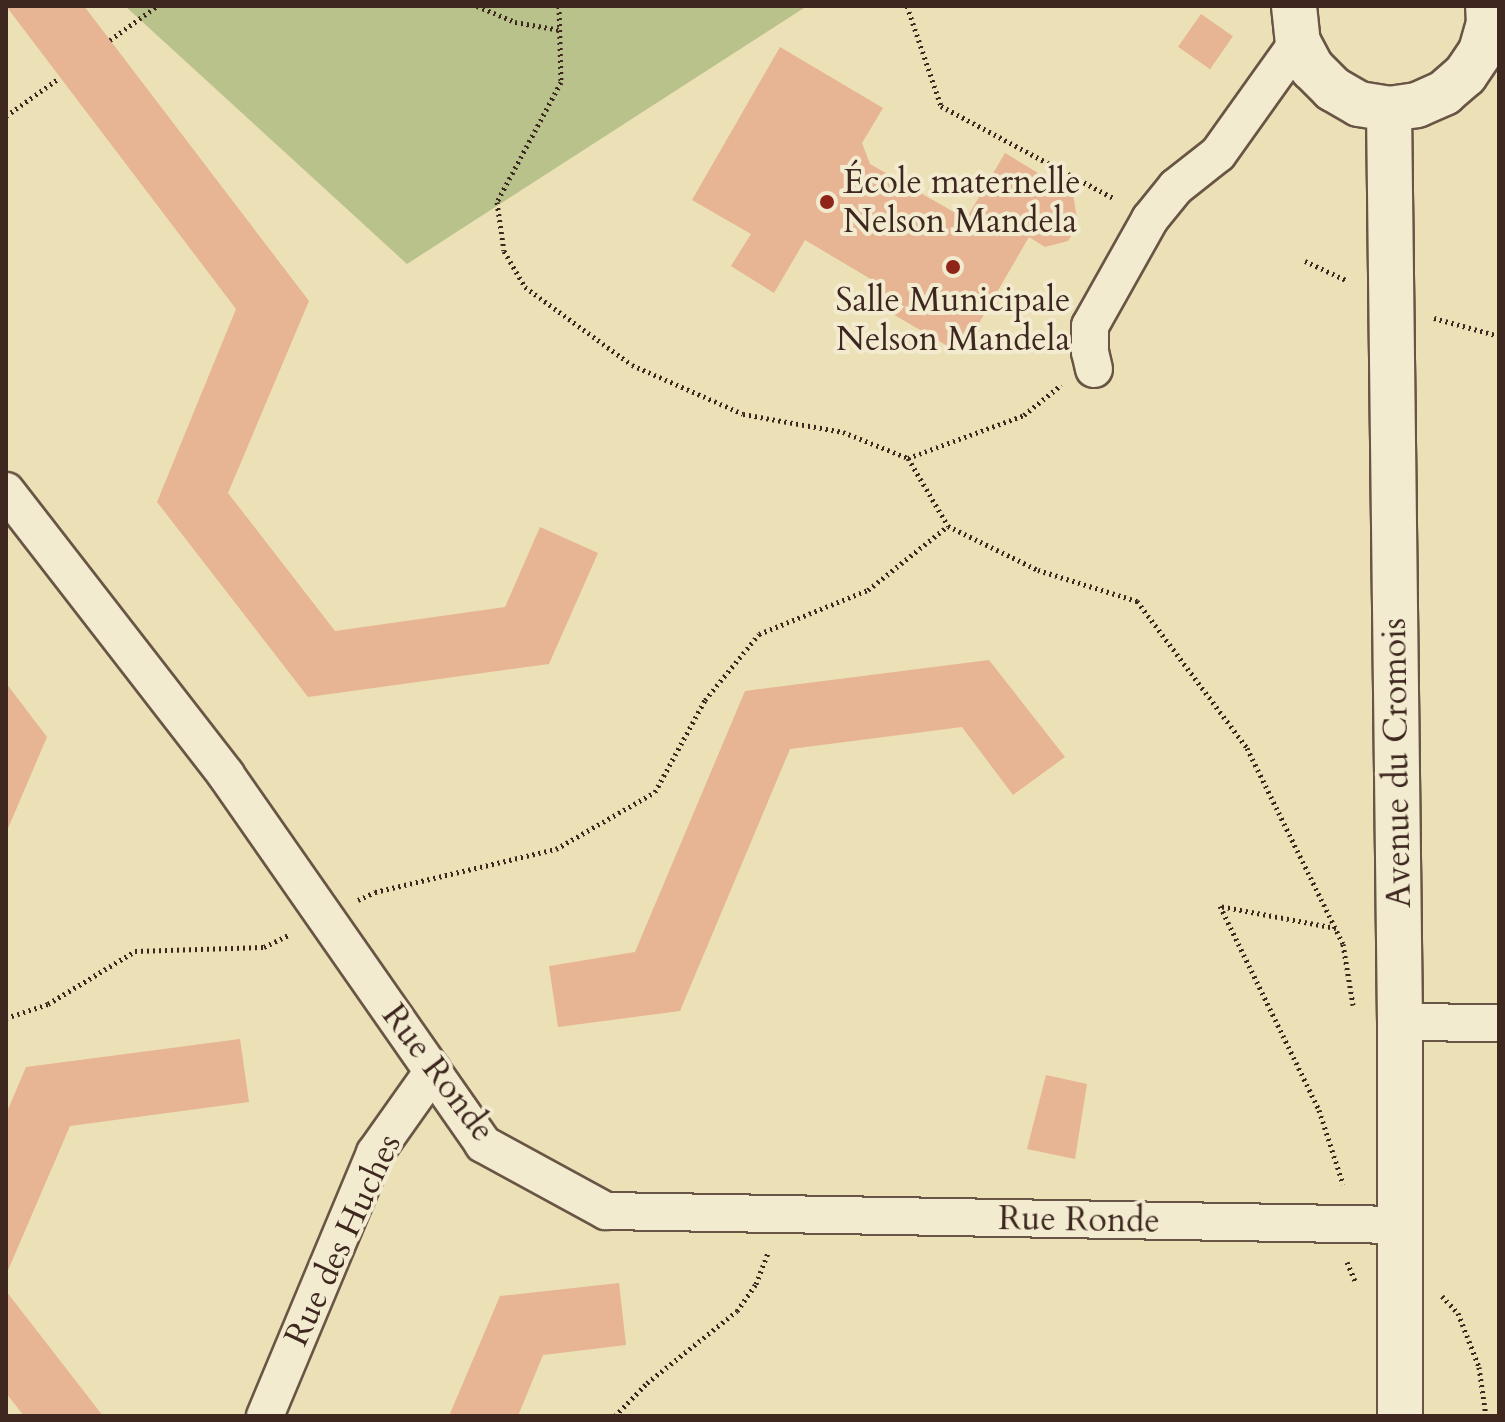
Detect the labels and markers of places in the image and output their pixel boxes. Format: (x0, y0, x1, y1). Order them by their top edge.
place label: École maternelle Nelson Mandela (843, 162, 1081, 242)
marker: École maternelle Nelson Mandela (818, 193, 836, 211)
marker: Salle Municipale Nelson Mandela (944, 258, 962, 276)
place label: Salle Municipale Nelson Mandela (835, 280, 1071, 360)

